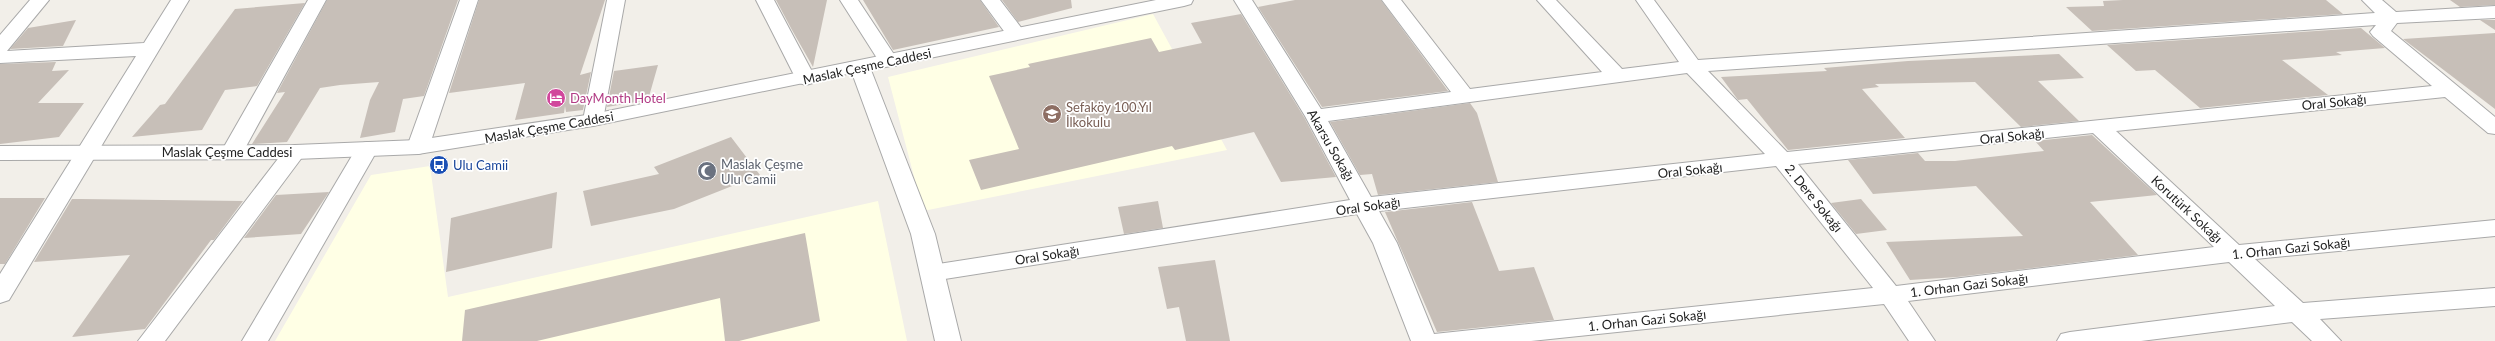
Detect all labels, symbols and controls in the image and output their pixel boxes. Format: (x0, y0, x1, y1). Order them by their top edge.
street label: Maslak Çeşme Caddesi (801, 45, 933, 87)
hotel icon: DayMonth Hotel (545, 87, 567, 109)
place label: DayMonth Hotel (570, 90, 666, 106)
street label: Oral Sokağı (2301, 91, 2367, 113)
place label: Sefaköy 100.Yıl İlkokulu (1066, 99, 1152, 130)
school or university icon: Sefaköy 100.Yıl İlkokulu (1041, 103, 1063, 125)
street label: Akarsu Sokağı (1304, 106, 1358, 184)
street label: Maslak Çeşme Caddesi (483, 108, 615, 146)
street label: Oral Sokağı (1979, 125, 2045, 147)
street label: Maslak Çeşme Caddesi (162, 144, 292, 160)
bus stop icon: Ulu Camii (428, 154, 450, 176)
place label: Maslak Çeşme Ulu Camii (721, 156, 803, 187)
place label: Ulu Camii (453, 157, 508, 173)
street label: Oral Sokağı (1657, 159, 1723, 181)
mosque icon: Maslak Çeşme Ulu Camii (696, 160, 718, 182)
street label: 2. Dere Sokağı (1782, 161, 1846, 235)
street label: Korutürk Sokağı (2148, 172, 2226, 246)
street label: Oral Sokağı (1335, 194, 1401, 218)
street label: 1. Orhan Gazi Sokağı (2231, 234, 2351, 262)
street label: Oral Sokağı (1014, 242, 1080, 268)
street label: 1. Orhan Gazi Sokağı (1909, 270, 2029, 300)
street label: 1. Orhan Gazi Sokağı (1587, 306, 1707, 334)

